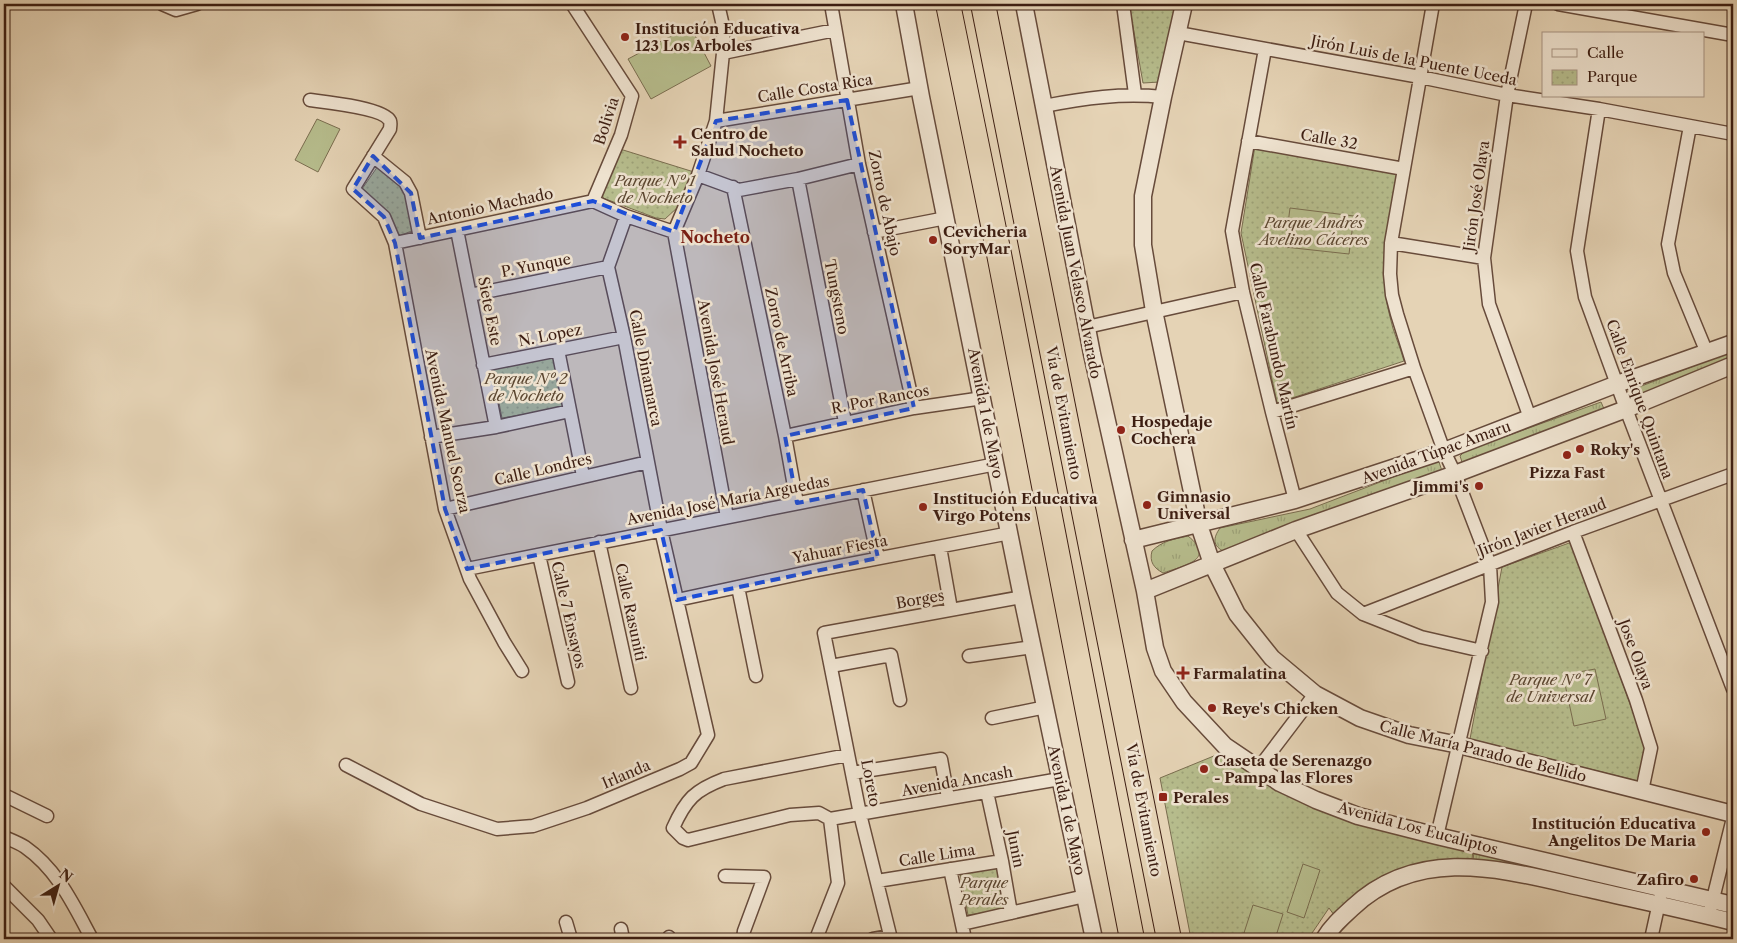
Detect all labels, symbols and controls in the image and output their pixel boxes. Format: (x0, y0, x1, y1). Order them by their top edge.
place label: Institución Educativa 123 Los Arboles (635, 19, 800, 55)
street label: Jirón Luis de la Puente Uceda (1307, 30, 1519, 89)
marker: Institución Educativa 123 Los Arboles (619, 31, 631, 43)
legend (1542, 32, 1704, 98)
text: Calle (1587, 43, 1624, 62)
text: Parque (1587, 67, 1637, 86)
street label: Calle Costa Rica (756, 70, 874, 106)
street label: Bolivia (589, 95, 623, 147)
place label: Centro de Salud Nocheto (691, 124, 803, 160)
street label: Calle 32 (1299, 125, 1359, 153)
marker: Centro de Salud Nocheto (673, 135, 687, 149)
street label: Jirón José Olaya (1459, 139, 1493, 255)
street label: Zorro de Abajo (865, 148, 905, 258)
street label: Avenida Juan Velasco Alvarado (1046, 163, 1106, 380)
park label: Parque Nº 1 de Nocheto (613, 171, 697, 207)
street label: Antonio Machado (424, 183, 555, 229)
park label: Parque Andrés Avelino Cáceres (1257, 213, 1369, 249)
place label: Cevicheria SoryMar (943, 222, 1027, 258)
district label: Nocheto (680, 227, 750, 247)
marker: Cevicheria SoryMar (927, 234, 939, 246)
street label: P. Yunque (499, 249, 573, 281)
street label: Tungsteno (820, 258, 854, 336)
street label: Calle Farabundo Martín (1246, 261, 1303, 432)
street label: Siete Este (474, 275, 506, 347)
street label: Zorro de Arriba (761, 286, 803, 398)
street label: Avenida José Heraud (694, 297, 738, 446)
street label: Calle Dinamarca (625, 308, 667, 428)
street label: Calle Enrique Quintana (1602, 317, 1678, 481)
street label: N. Lopez (517, 319, 584, 350)
street label: Vía de Evitamiento (1042, 344, 1086, 481)
street label: Avenida 1 de Mayo (964, 345, 1008, 480)
street label: Avenida Manuel Scorza (421, 346, 475, 515)
park label: Parque Nº 2 de Nocheto (483, 369, 568, 405)
street label: R. Por Rancos (829, 380, 931, 418)
place label: Hospedaje Cochera (1131, 412, 1212, 448)
street label: Avenida Túpac Amaru (1358, 416, 1513, 488)
marker: Hospedaje Cochera (1115, 424, 1127, 436)
place label: Roky's (1590, 440, 1640, 459)
marker: Roky's (1574, 443, 1586, 455)
street label: Calle Londres (492, 449, 594, 489)
marker: Pizza Fast (1561, 449, 1573, 461)
place label: Pizza Fast (1529, 463, 1605, 482)
street label: Avenida José María Arguedas (624, 471, 831, 529)
place label: Jimmi's (1409, 477, 1469, 496)
marker: Jimmi's (1473, 480, 1485, 492)
place label: Gimnasio Universal (1157, 487, 1231, 523)
place label: Institución Educativa Virgo Potens (932, 489, 1098, 525)
street label: Jirón Javier Heraud (1473, 494, 1609, 561)
marker: Gimnasio Universal (1141, 499, 1153, 511)
marker: Institución Educativa Virgo Potens (917, 501, 929, 513)
street label: Yahuar Fiesta (790, 531, 889, 568)
street label: Calle 7 Ensayos (547, 559, 591, 671)
street label: Calle Rasuniti (611, 561, 651, 663)
street label: Borges (894, 585, 946, 613)
street label: Jose Olaya (1614, 614, 1658, 692)
place label: Farmalatina (1193, 664, 1287, 683)
marker: Farmalatina (1177, 667, 1189, 679)
park label: Parque Nº 7 de Universal (1506, 670, 1596, 706)
place label: Reye's Chicken (1222, 699, 1339, 718)
marker: Reye's Chicken (1206, 702, 1218, 714)
street label: Calle María Parado de Bellido (1378, 716, 1588, 786)
street label: Vía de Evitamiento (1122, 741, 1166, 878)
street label: Avenida 1 de Mayo (1044, 742, 1090, 877)
place label: Caseta de Serenazgo - Pampa las Flores (1214, 751, 1372, 787)
street label: Irlanda (599, 755, 653, 793)
street label: Loreto (857, 758, 885, 808)
street label: Avenida Ancash (899, 762, 1015, 800)
marker: Caseta de Serenazgo - Pampa las Flores (1198, 763, 1210, 775)
place label: Perales (1173, 788, 1229, 807)
marker: Perales (1157, 791, 1169, 803)
street label: Avenida Los Eucaliptos (1335, 797, 1500, 859)
place label: Institución Educativa Angelitos De Maria (1531, 814, 1696, 850)
marker: Institución Educativa Angelitos De Maria (1700, 826, 1712, 838)
street label: Junin (1003, 827, 1029, 870)
street label: Calle Lima (897, 840, 977, 870)
north arrow (32, 860, 82, 910)
text: N (56, 865, 76, 886)
place label: Zafiro (1637, 870, 1684, 889)
park label: Parque Perales (958, 873, 1009, 909)
marker: Zafiro (1688, 873, 1700, 885)

